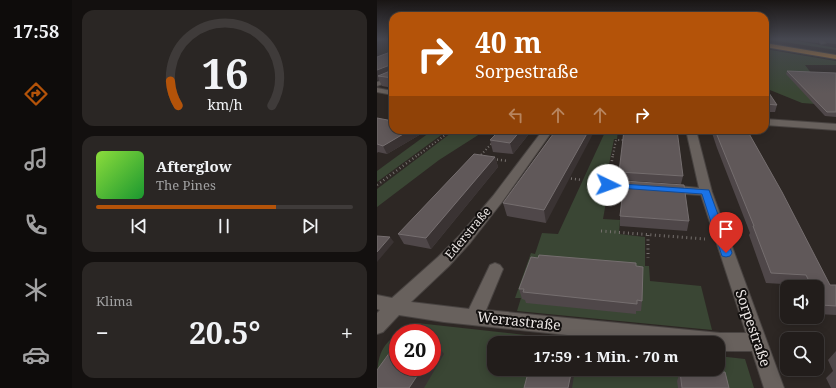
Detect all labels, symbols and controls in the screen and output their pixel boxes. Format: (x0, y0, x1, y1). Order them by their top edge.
text: 17:58 (13, 19, 59, 43)
text: 40 m (475, 23, 542, 61)
icon: right (409, 28, 461, 80)
text: 16 (201, 45, 248, 101)
text: Sorpestraße (475, 59, 578, 83)
icon: directions (22, 80, 50, 108)
text: km/h (207, 95, 242, 114)
icon: left (505, 104, 527, 126)
icon: ahead (547, 104, 569, 126)
icon: ahead (589, 104, 611, 126)
icon: right (631, 104, 653, 126)
icon: music (22, 145, 50, 173)
text: Afterglow (156, 156, 232, 176)
position arrow (587, 164, 629, 206)
text: The Pines (156, 176, 216, 194)
street label: Ederstraße (441, 203, 494, 262)
icon: phone (22, 211, 50, 239)
pin (709, 212, 743, 253)
icon: previous (128, 215, 150, 237)
icon: pause (213, 215, 235, 237)
icon: next (299, 215, 321, 237)
icon: arrive (715, 218, 737, 240)
icon: climate (22, 276, 50, 304)
map controls (780, 280, 824, 376)
button: sound (780, 280, 824, 324)
street label: Sorpestraße (731, 287, 776, 369)
text: Klima (96, 292, 133, 310)
street label: Werrastraße (476, 307, 562, 334)
text: 20.5° (189, 312, 261, 353)
text: − (96, 317, 109, 347)
text: + (341, 317, 353, 347)
speed limit sign: 20 (389, 324, 441, 376)
button: search (780, 332, 824, 376)
icon: car (22, 341, 50, 369)
text: 17:59 · 1 Min. · 70 m (534, 346, 678, 366)

